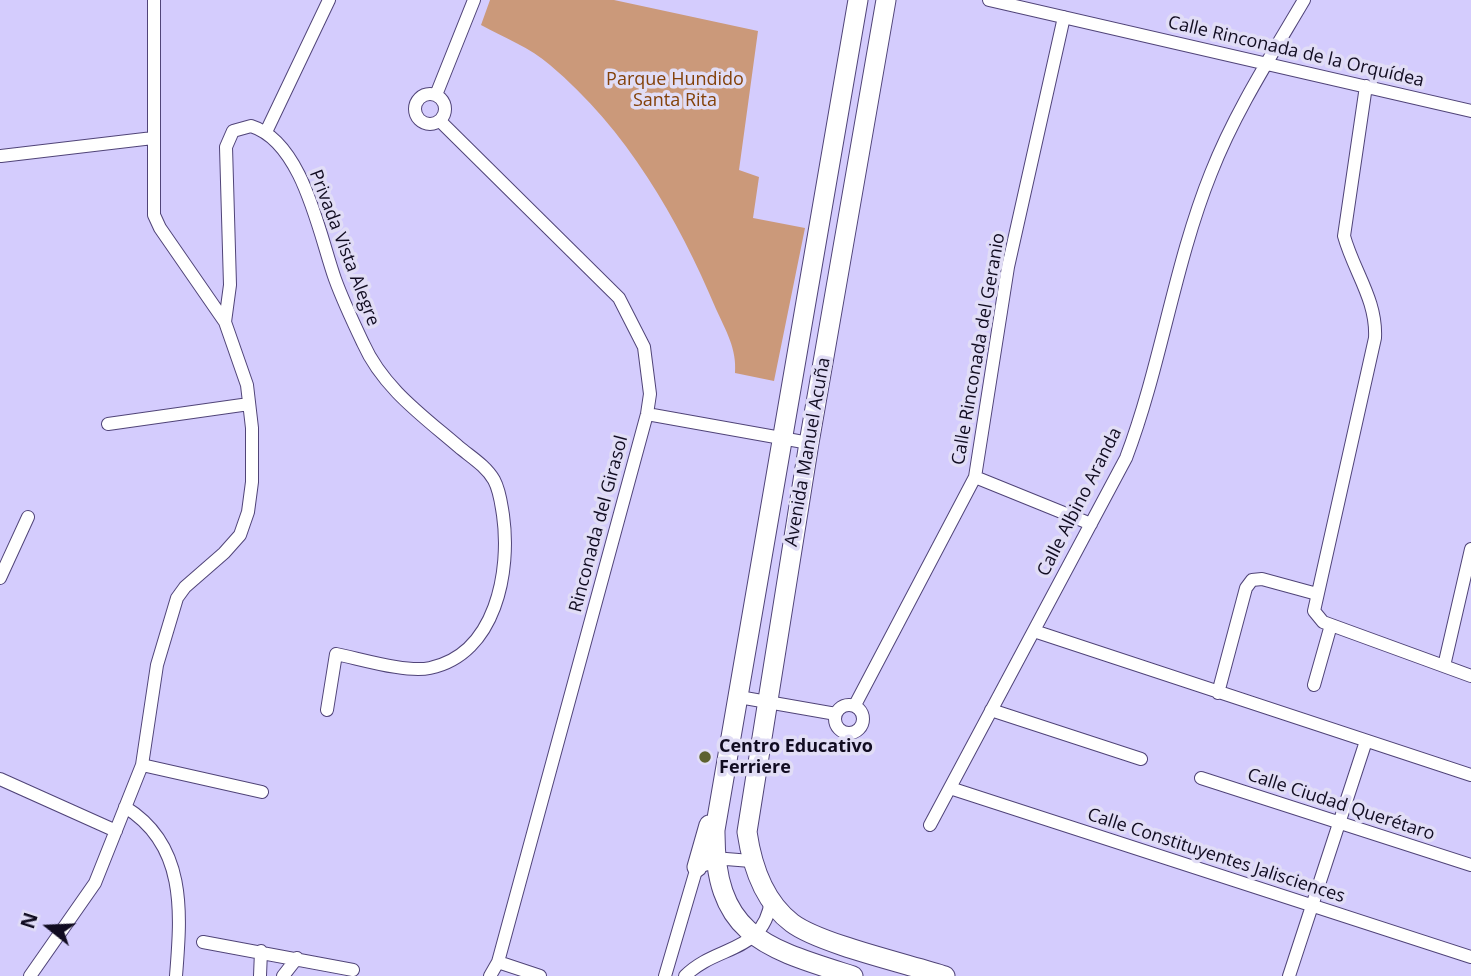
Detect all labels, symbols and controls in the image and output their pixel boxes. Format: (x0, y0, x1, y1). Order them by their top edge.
street label: Calle Rinconada de la Orquídea (1166, 12, 1426, 92)
park label: Parque Hundido Santa Rita (606, 69, 744, 112)
street label: Privada Vista Alegre (304, 167, 384, 329)
street label: Calle Rinconada del Geranio (948, 231, 1010, 467)
street label: Avenida Manuel Acuña (781, 356, 835, 548)
street label: Calle Albino Aranda (1033, 424, 1127, 580)
street label: Rinconada del Girasol (565, 433, 633, 615)
place label: Centro Educativo Ferriere (719, 736, 873, 778)
marker: Centro Educativo Ferriere (697, 749, 713, 765)
street label: Calle Ciudad Querétaro (1244, 764, 1438, 846)
street label: Calle Constituyentes Jalisciences (1085, 804, 1347, 908)
north arrow (14, 892, 84, 962)
text: N (14, 909, 44, 932)

